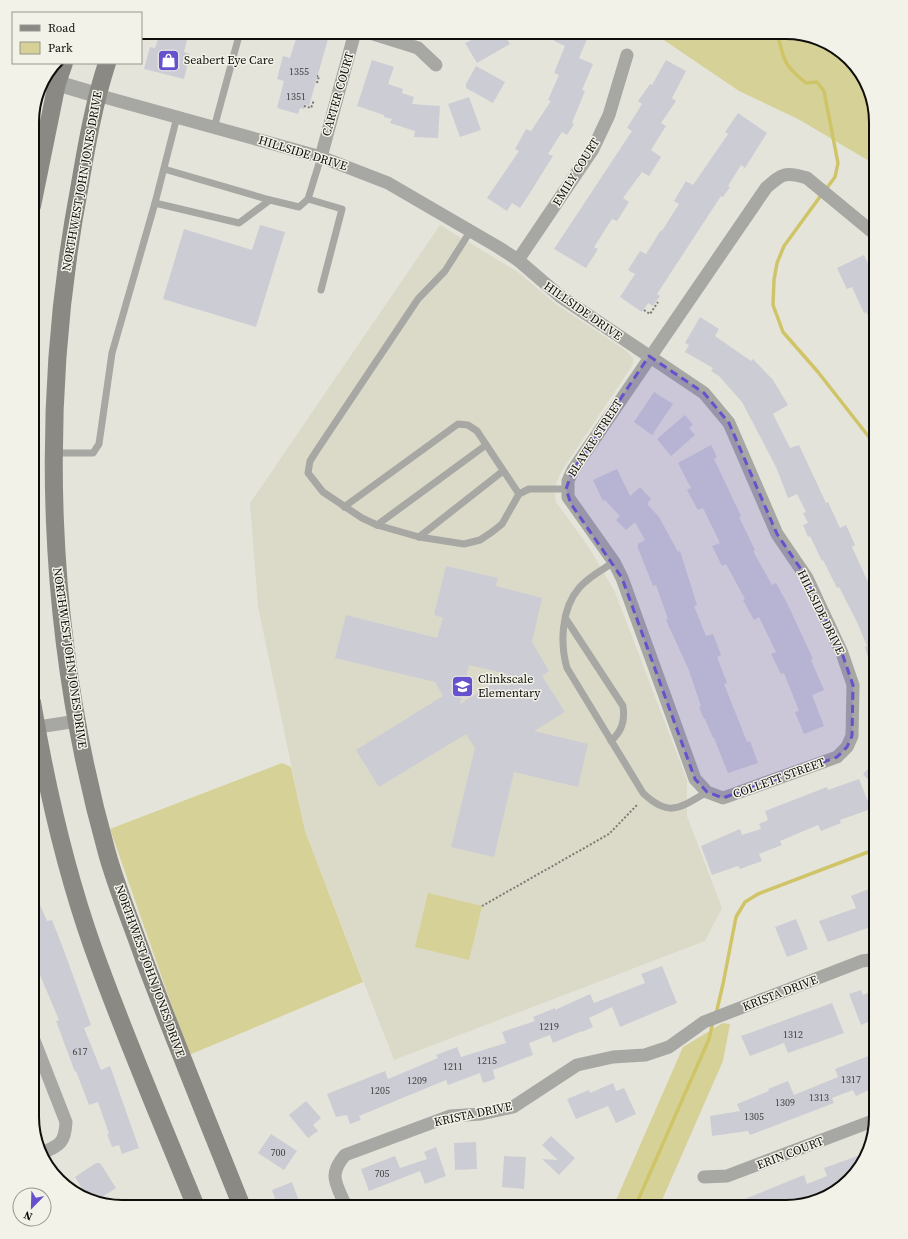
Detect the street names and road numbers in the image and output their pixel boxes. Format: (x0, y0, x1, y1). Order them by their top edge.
street label: CARTER COURT (318, 49, 358, 138)
street label: NORTHWEST JOHN JONES DRIVE (58, 90, 106, 272)
street label: HILLSIDE DRIVE (257, 132, 349, 174)
street label: EMILY COURT (549, 134, 604, 209)
street label: HILLSIDE DRIVE (541, 278, 625, 344)
street label: BLAYKE STREET (564, 395, 627, 480)
street label: NORTHWEST JOHN JONES DRIVE (49, 567, 91, 749)
street label: HILLSIDE DRIVE (794, 567, 848, 657)
street label: COLLETT STREET (731, 754, 828, 802)
street label: NORTHWEST JOHN JONES DRIVE (111, 883, 189, 1059)
street label: KRISTA DRIVE (740, 971, 820, 1015)
street label: KRISTA DRIVE (433, 1098, 513, 1130)
street label: ERIN COURT (754, 1133, 826, 1173)

